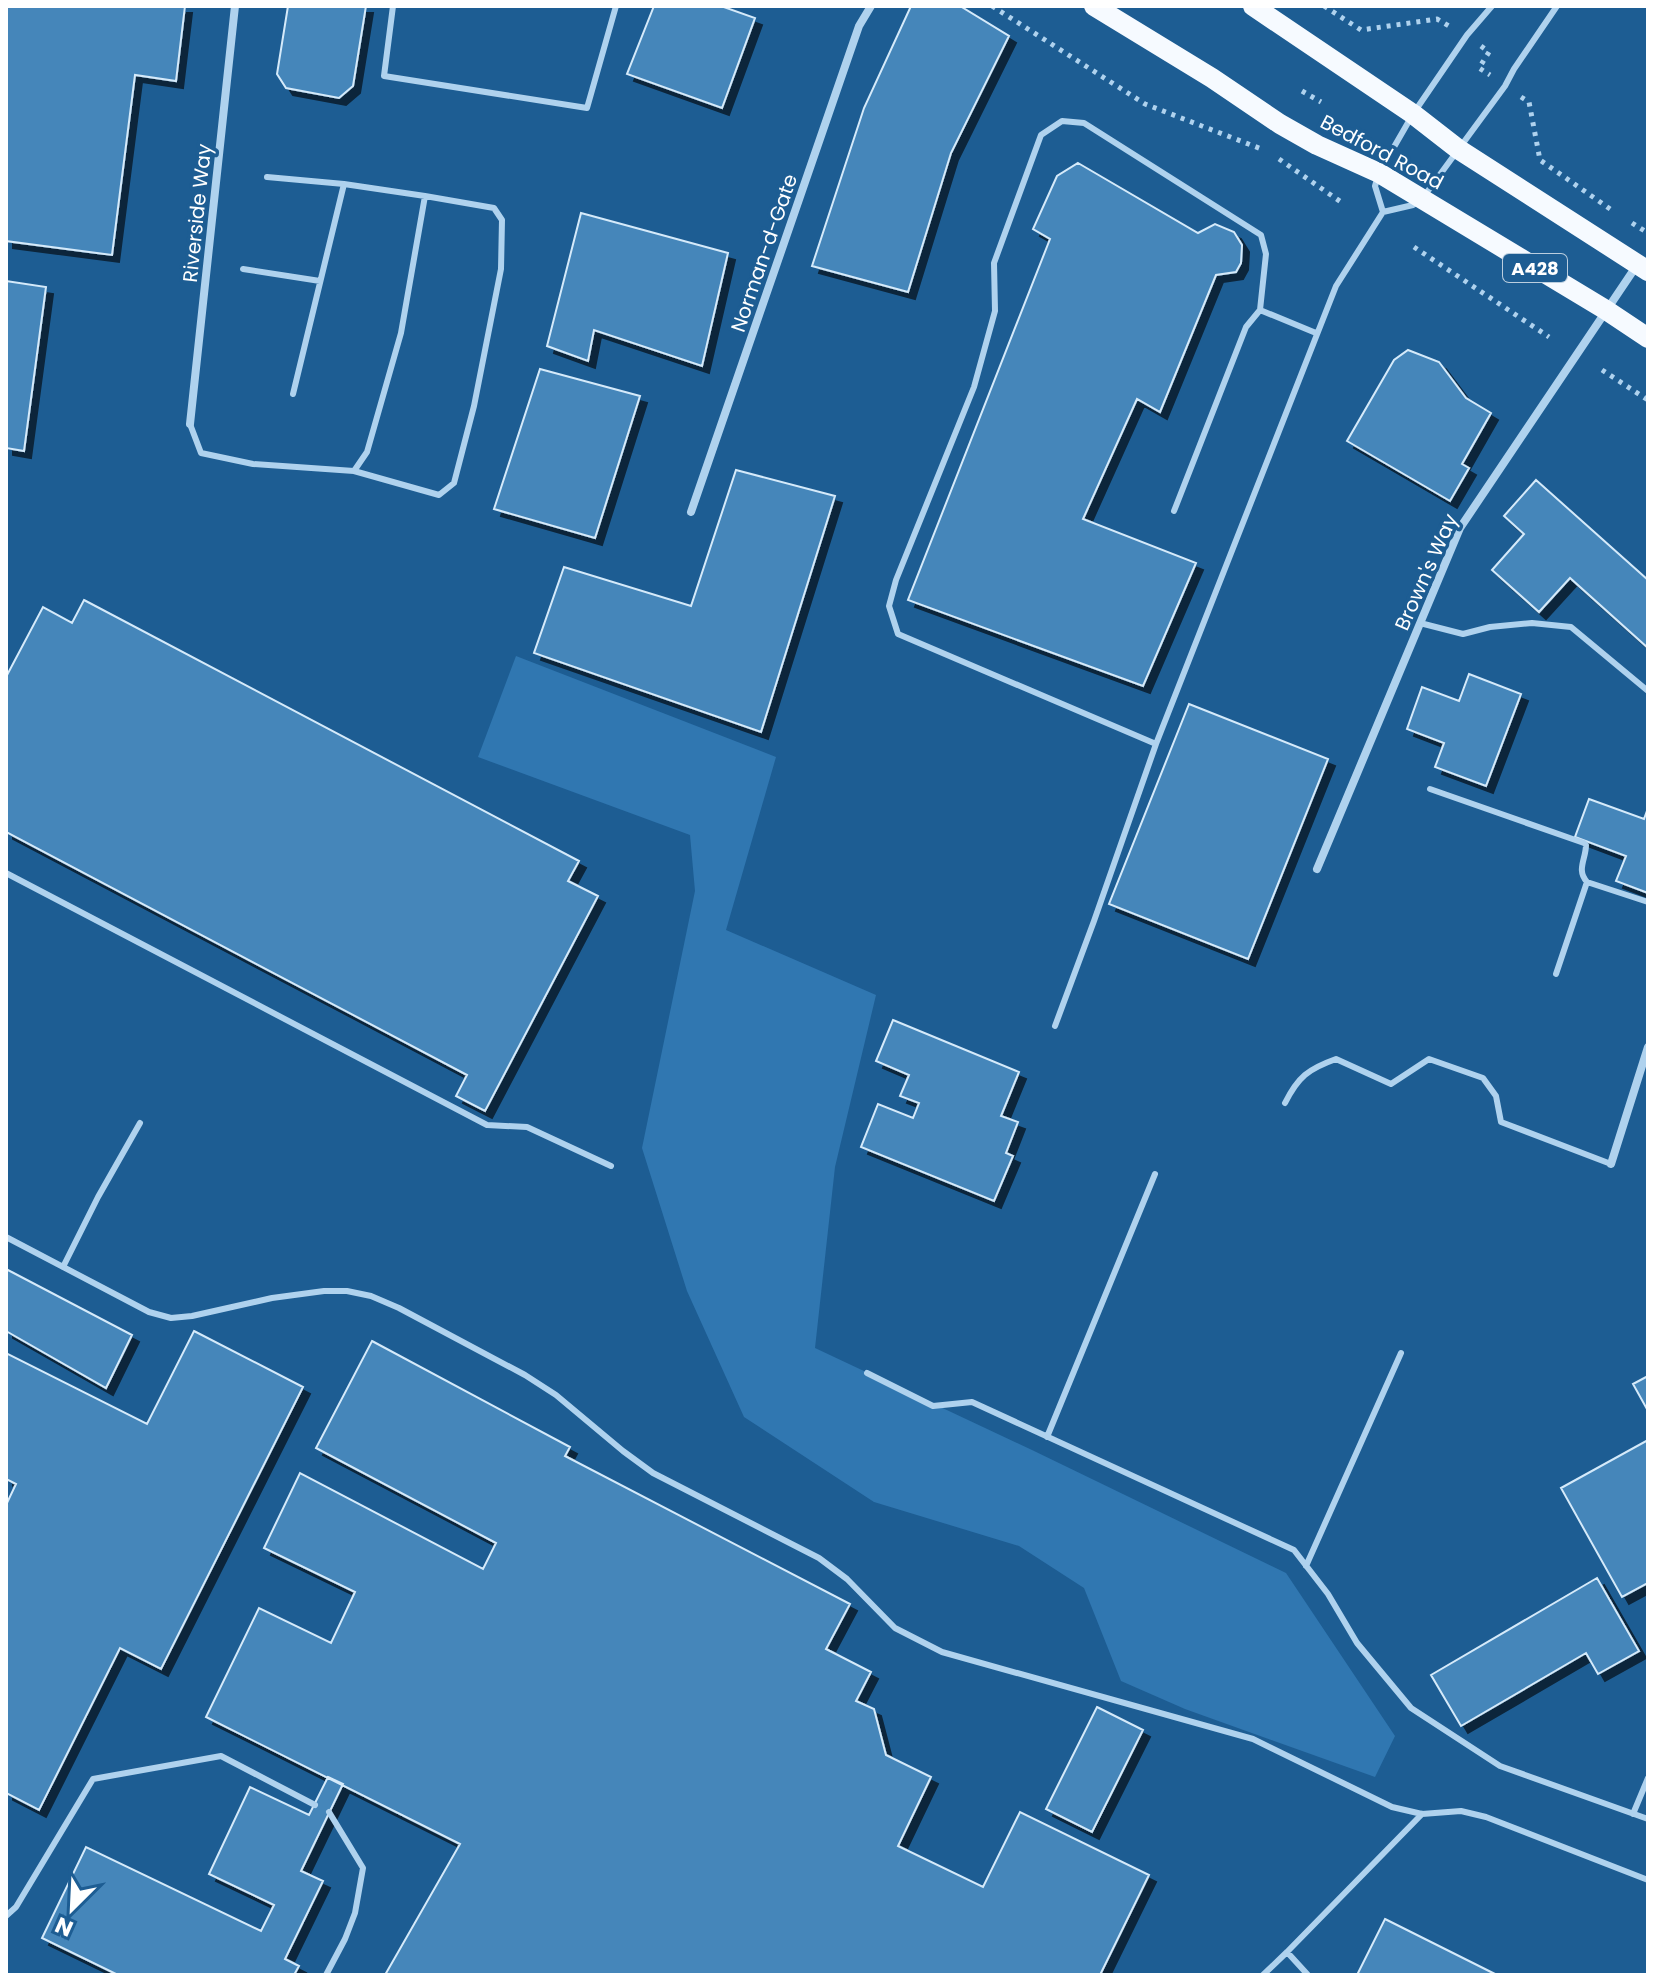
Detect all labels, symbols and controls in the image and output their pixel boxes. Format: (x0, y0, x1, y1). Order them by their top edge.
street label: Bedford Road (1315, 108, 1449, 196)
street label: Riverside Way (176, 142, 218, 284)
street label: Norman-d-Gate (724, 170, 804, 336)
road number: A428 (1503, 254, 1567, 282)
street label: Brown's Way (1388, 509, 1464, 635)
north arrow (32, 1869, 112, 1949)
text: N (50, 1909, 78, 1944)

